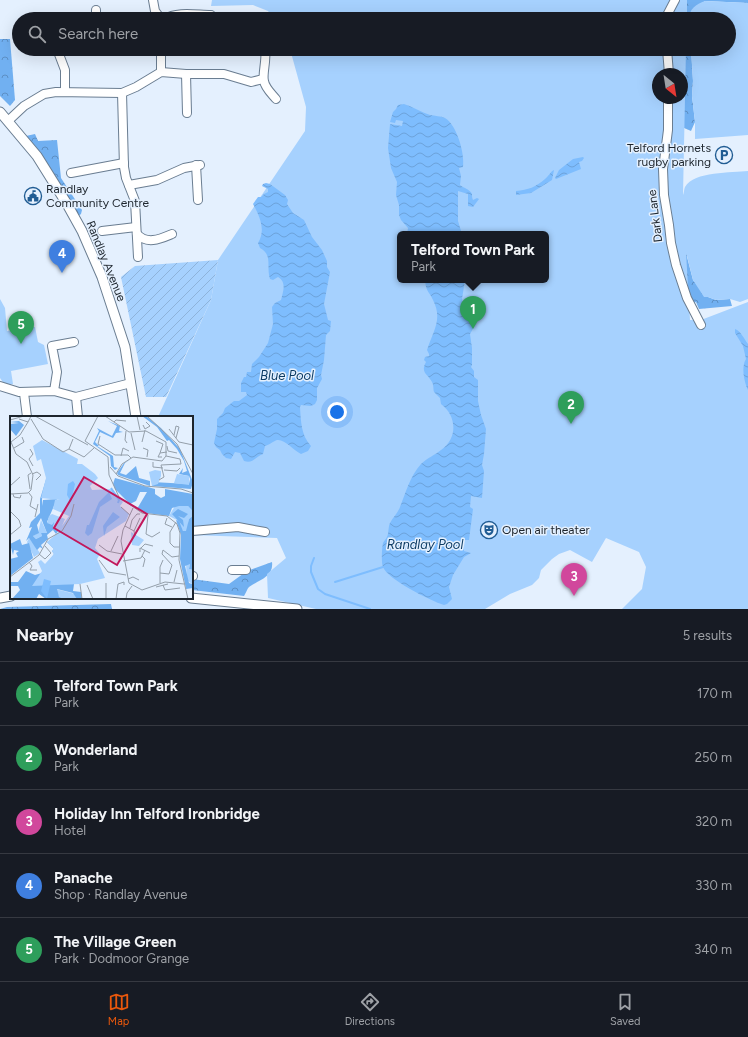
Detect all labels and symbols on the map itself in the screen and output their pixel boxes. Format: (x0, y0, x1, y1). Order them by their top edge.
north arrow (652, 68, 688, 104)
place label: Telford Hornets rugby parking (627, 141, 711, 169)
parking icon: Telford Hornets rugby parking (714, 145, 734, 165)
place label: Randlay Community Centre (46, 182, 150, 210)
public building icon: Randlay Community Centre (23, 186, 43, 206)
street label: Dark Lane (645, 188, 665, 243)
street label: Randlay Avenue (83, 219, 129, 304)
pin: 4 (49, 240, 75, 273)
pin: 1 (460, 296, 486, 329)
pin: 5 (8, 311, 34, 344)
water label: Blue Pool (260, 368, 314, 383)
pin: 2 (558, 391, 584, 424)
your location (327, 402, 347, 422)
inset map (10, 416, 193, 599)
theatre icon: Open air theater (479, 520, 499, 540)
place label: Open air theater (502, 523, 590, 537)
water label: Randlay Pool (387, 537, 463, 552)
pin: 3 (561, 563, 587, 596)

